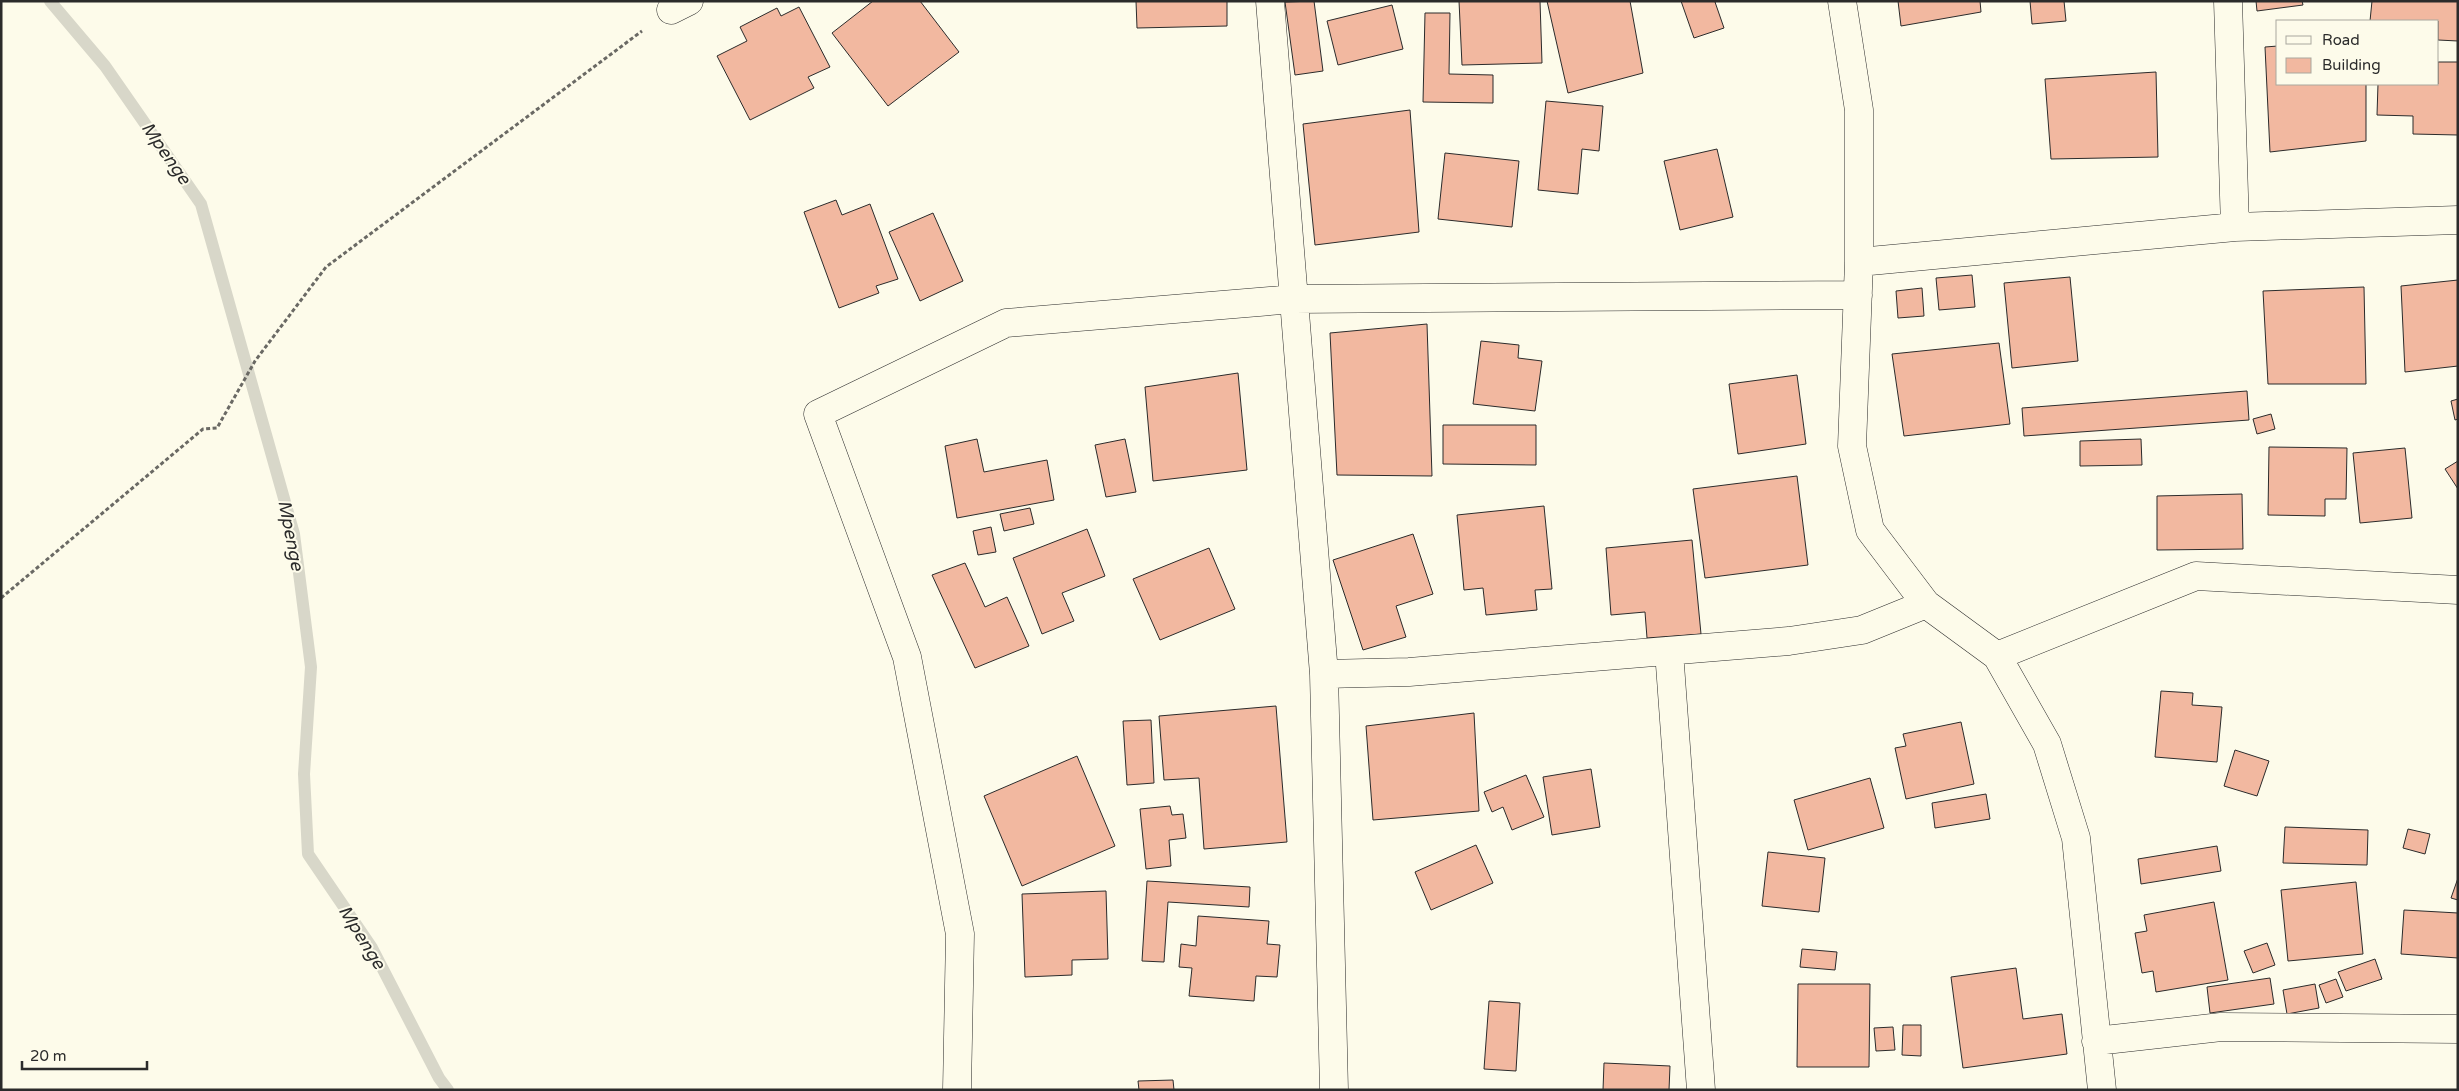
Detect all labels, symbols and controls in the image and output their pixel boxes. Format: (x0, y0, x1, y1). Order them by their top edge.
legend (2276, 20, 2439, 85)
text: Road (2322, 31, 2360, 49)
text: Building (2322, 56, 2381, 74)
water label: Mpenge (137, 118, 196, 189)
water label: Mpenge (273, 498, 309, 573)
water label: Mpenge (334, 901, 391, 974)
scale bar (22, 1038, 148, 1070)
text: 20 m (30, 1047, 67, 1065)

